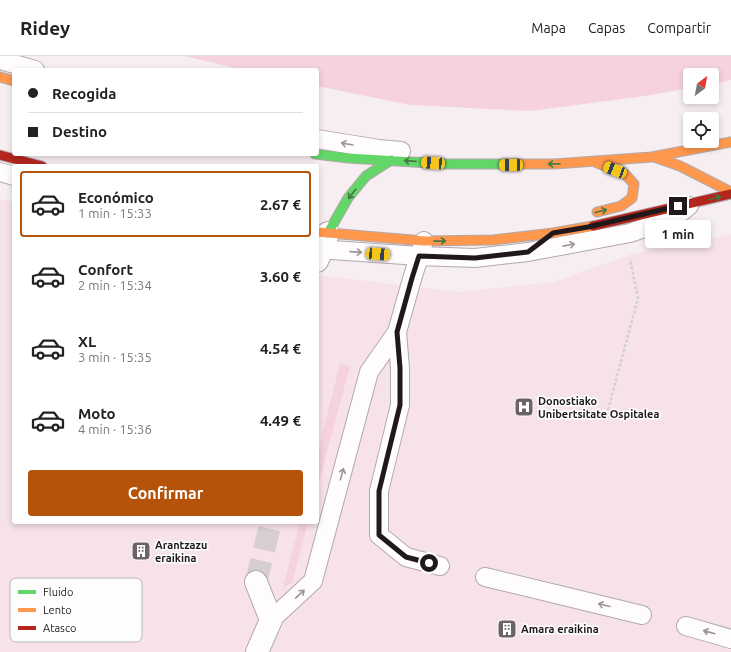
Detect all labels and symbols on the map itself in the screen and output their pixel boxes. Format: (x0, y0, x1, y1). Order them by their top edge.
north arrow (683, 68, 719, 104)
one-way arrow (341, 140, 354, 148)
car (421, 156, 445, 170)
one-way arrow (404, 158, 417, 165)
car (499, 159, 523, 171)
one-way arrow (548, 160, 561, 168)
car (602, 160, 628, 180)
one-way arrow (348, 189, 356, 200)
one-way arrow (708, 194, 721, 201)
route end (669, 197, 687, 215)
one-way arrow (594, 207, 607, 214)
callout: 1 min (645, 220, 711, 248)
one-way arrow (433, 237, 446, 245)
one-way arrow (562, 240, 575, 248)
car (366, 247, 390, 261)
one-way arrow (349, 248, 362, 256)
place label: Donostiako Unibertsitate Ospitalea (538, 395, 659, 420)
hospital icon: Donostiako Unibertsitate Ospitalea (513, 396, 535, 418)
one-way arrow (339, 467, 346, 480)
place label: Arantzazu eraikina (155, 539, 207, 564)
building icon: Arantzazu eraikina (130, 540, 152, 562)
route start (420, 554, 438, 572)
legend (10, 578, 142, 642)
text: Fluido (43, 586, 74, 598)
one-way arrow (294, 590, 304, 599)
one-way arrow (598, 601, 611, 609)
text: Lento (43, 604, 72, 616)
building icon: Amara eraikina (496, 618, 518, 640)
text: Atasco (43, 622, 76, 634)
place label: Amara eraikina (521, 623, 599, 635)
one-way arrow (702, 628, 715, 635)

